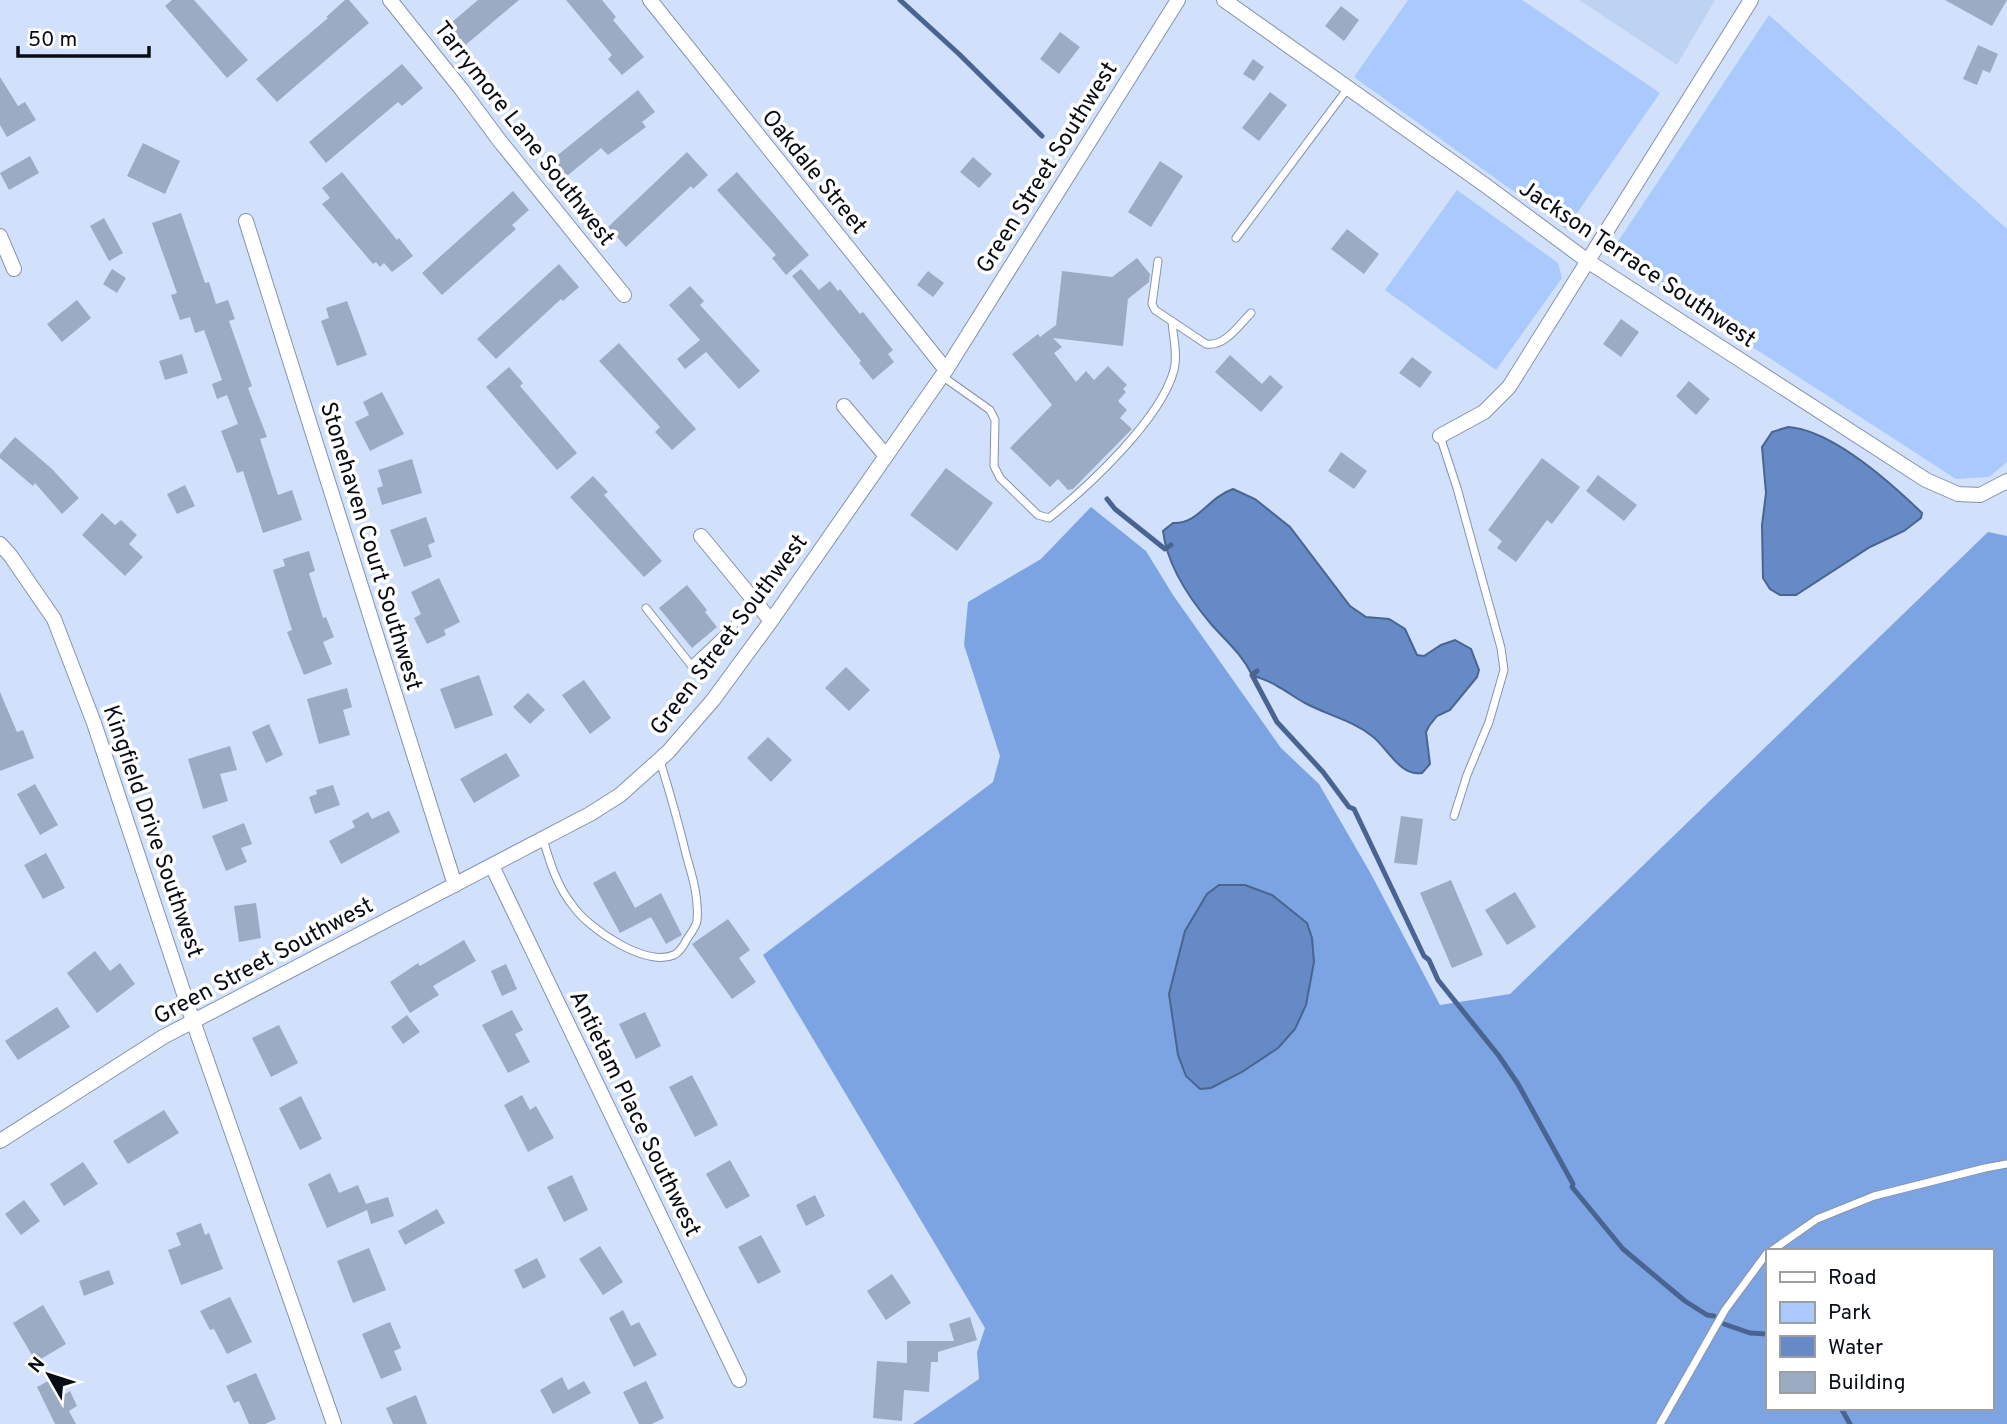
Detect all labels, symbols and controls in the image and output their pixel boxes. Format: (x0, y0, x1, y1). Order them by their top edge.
scale bar (18, 14, 149, 58)
street label: Tarrymore Lane Southwest (426, 16, 620, 253)
text: 50 m (28, 27, 77, 54)
street label: Green Street Southwest (971, 57, 1125, 280)
street label: Oakdale Street (754, 104, 872, 241)
street label: Jackson Terrace Southwest (1512, 175, 1761, 355)
street label: Stonehaven Court Southwest (312, 399, 427, 694)
street label: Green Street Southwest (645, 529, 815, 742)
street label: Kingfield Drive Southwest (95, 702, 209, 962)
street label: Green Street Southwest (149, 892, 379, 1032)
street label: Antietam Place Southwest (561, 986, 706, 1242)
legend (1766, 1249, 1993, 1410)
text: Road (1828, 1265, 1877, 1292)
text: Park (1828, 1300, 1871, 1327)
text: Water (1828, 1335, 1883, 1362)
north arrow (14, 1340, 84, 1410)
text: N (24, 1353, 51, 1378)
text: Building (1828, 1370, 1906, 1397)

